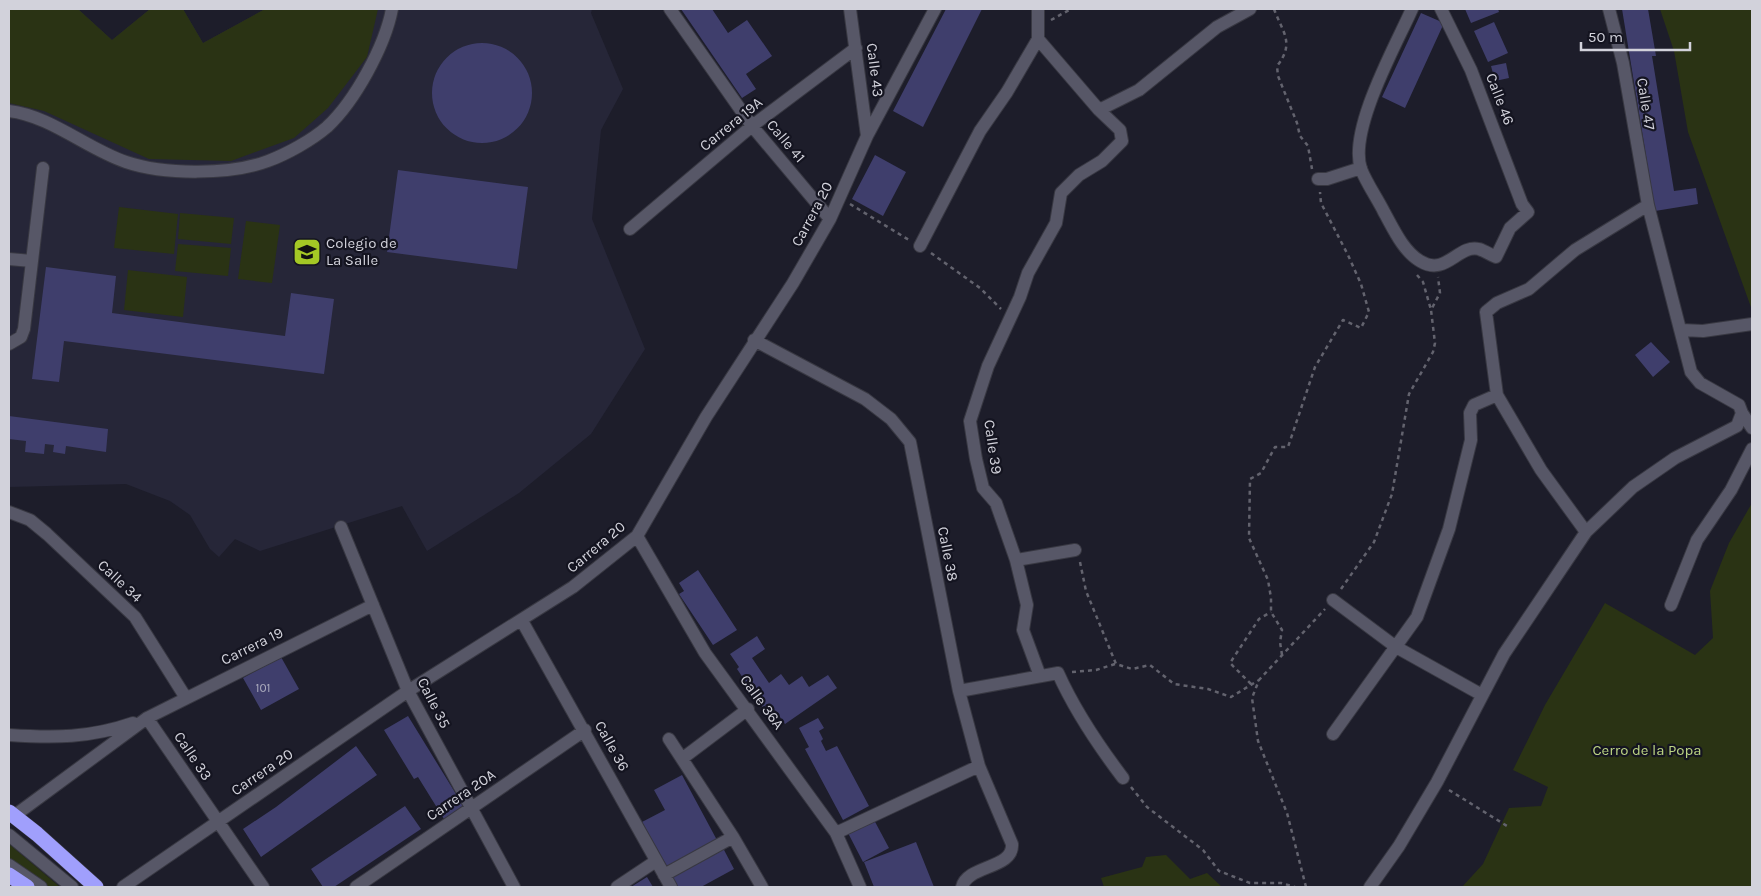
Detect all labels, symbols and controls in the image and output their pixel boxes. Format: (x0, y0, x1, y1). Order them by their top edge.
scale bar (1581, 20, 1690, 52)
text: 50 m (1588, 28, 1623, 46)
street label: Calle 43 (863, 42, 887, 98)
street label: Calle 46 (1482, 71, 1518, 127)
street label: Calle 47 (1633, 77, 1659, 131)
street label: Carrera 19A (696, 93, 766, 155)
street label: Calle 41 (763, 116, 809, 166)
street label: Carrera 20 (787, 178, 837, 250)
place label: Colegio de La Salle (326, 234, 397, 269)
school or university icon: Colegio de La Salle (292, 237, 322, 267)
street label: Calle 39 (980, 419, 1006, 475)
street label: Carrera 20 (563, 517, 629, 577)
street label: Calle 38 (934, 525, 962, 583)
street label: Calle 34 (94, 556, 146, 607)
street label: Carrera 19 (218, 623, 286, 669)
street label: Calle 36A (736, 671, 788, 733)
street label: Calle 35 (414, 675, 454, 731)
house number: 101 (255, 681, 271, 695)
street label: Calle 36 (591, 718, 633, 774)
street label: Calle 33 (170, 728, 216, 784)
park label: Cerro de la Popa (1592, 741, 1702, 759)
street label: Carrera 20 (228, 745, 296, 799)
street label: Carrera 20A (423, 765, 499, 825)

